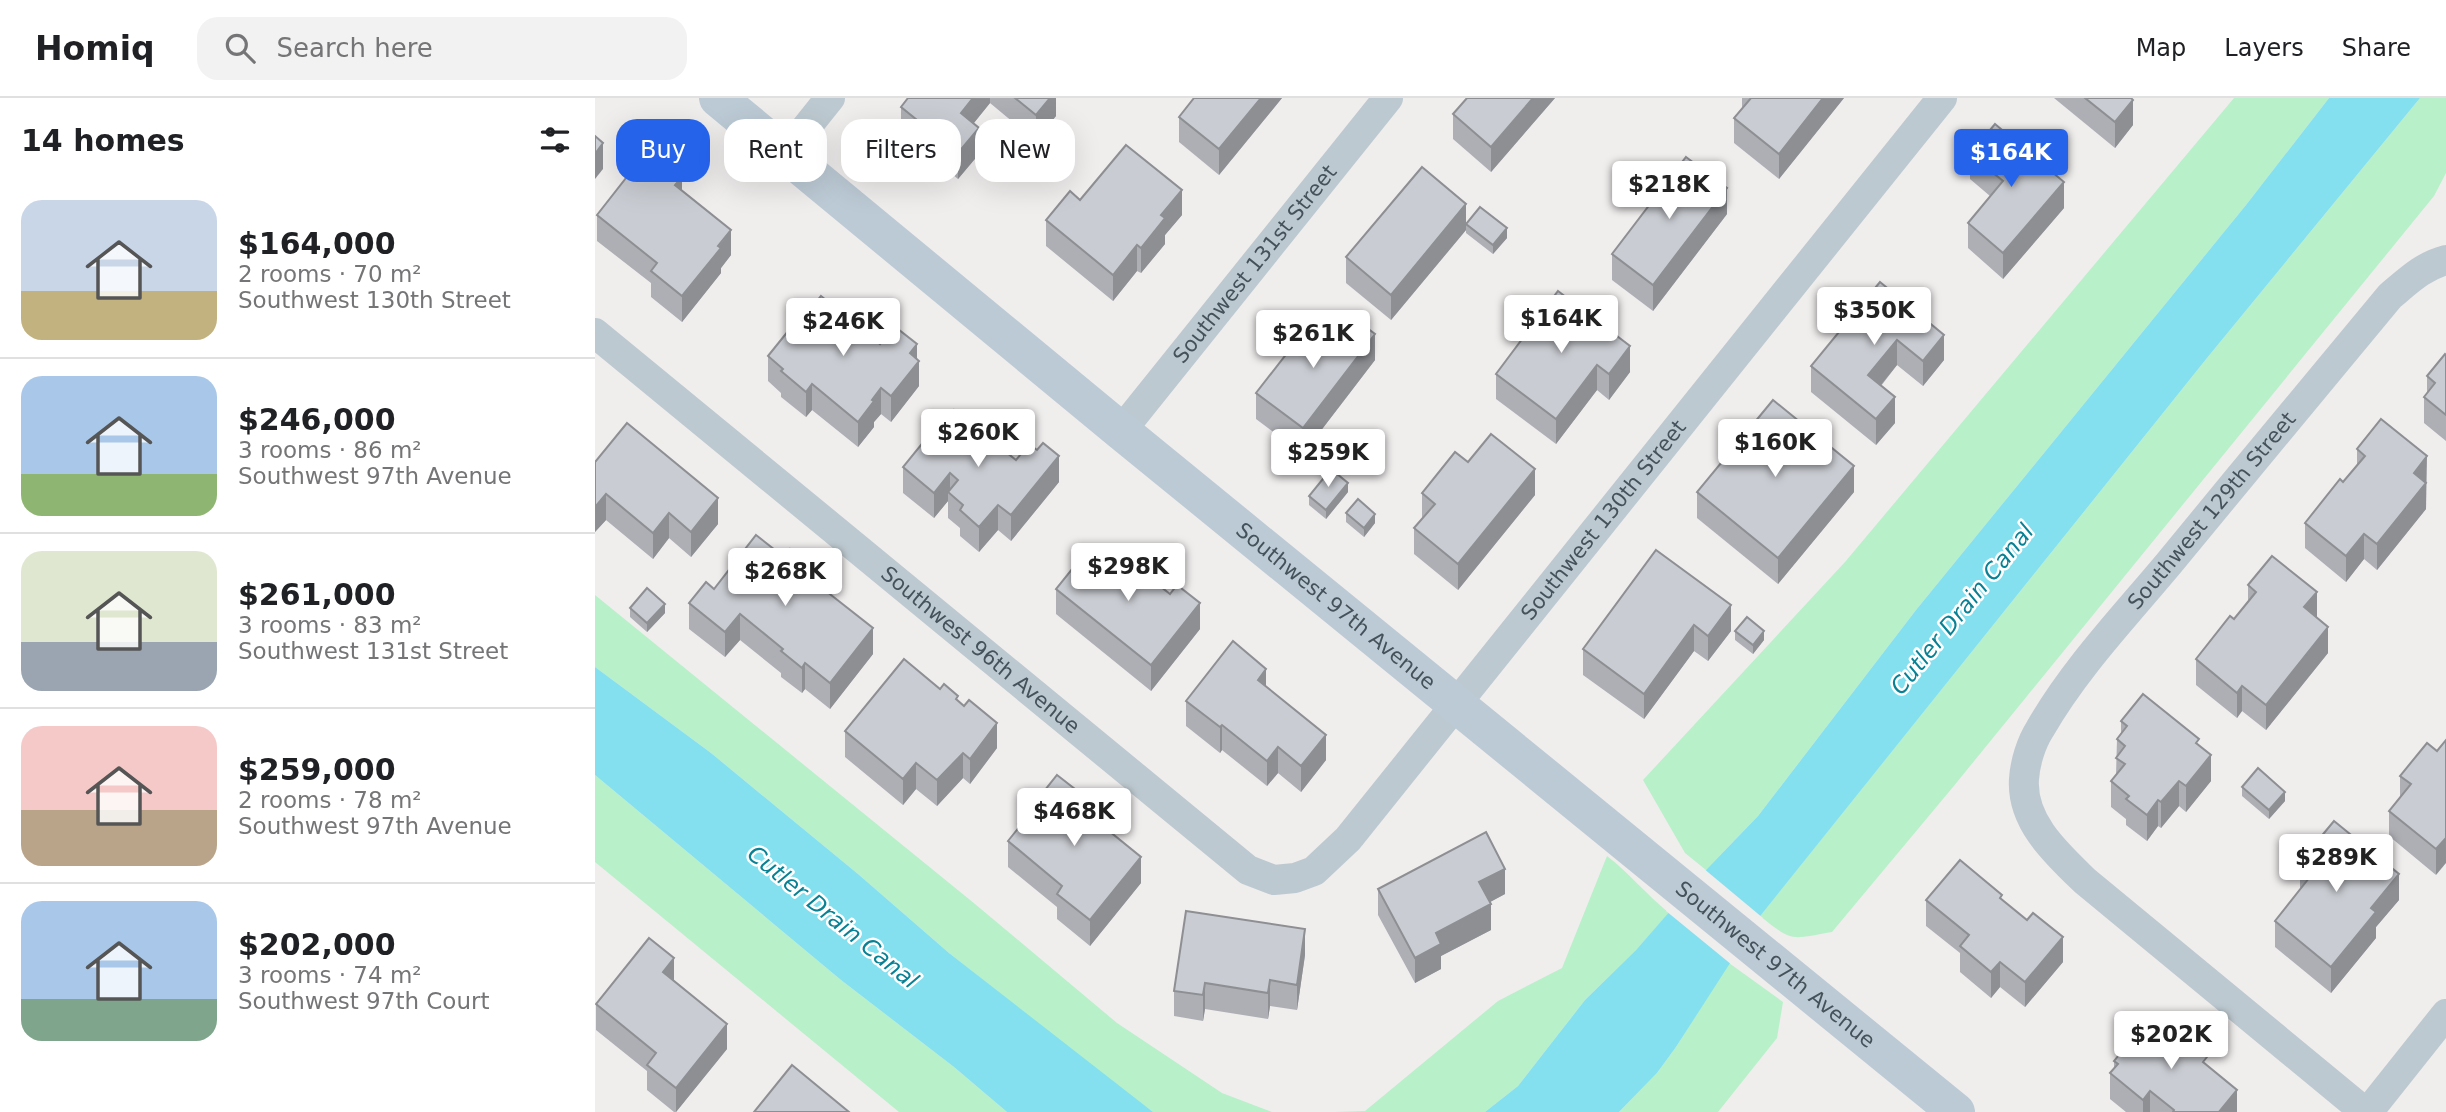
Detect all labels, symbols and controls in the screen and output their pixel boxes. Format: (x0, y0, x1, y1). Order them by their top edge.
search box (197, 17, 687, 80)
text: Homiq (35, 29, 155, 68)
icon: search (221, 29, 259, 67)
text: Search here (277, 33, 433, 63)
text: Map (2136, 34, 2186, 62)
text: Layers (2224, 34, 2304, 62)
text: Share (2342, 34, 2411, 62)
chip: Buy (616, 119, 710, 182)
chip: Rent (724, 119, 827, 182)
chip: Filters (841, 119, 961, 182)
chip: New (975, 119, 1075, 182)
icon: filters (536, 121, 574, 159)
text: 14 homes (21, 123, 185, 158)
pin: $164K (1962, 130, 2060, 189)
text: $164K (1970, 139, 2052, 165)
street label: Southwest 131st Street (1168, 160, 1341, 368)
pin: $218K (1620, 162, 1718, 221)
text: $218K (1628, 171, 1710, 197)
text: $164,000 (238, 226, 396, 261)
icon: home (77, 228, 161, 312)
text: 2 rooms · 70 m² (238, 261, 422, 287)
text: Southwest 130th Street (238, 287, 511, 313)
pin: $350K (1825, 288, 1923, 347)
pin: $164K (1512, 296, 1610, 355)
text: $350K (1833, 297, 1915, 323)
pin: $246K (794, 299, 892, 358)
text: $164K (1520, 305, 1602, 331)
text: $246K (802, 308, 884, 334)
pin: $261K (1264, 310, 1362, 370)
text: $261K (1272, 320, 1354, 346)
text: $246,000 (238, 402, 396, 437)
icon: home (77, 404, 161, 488)
street label: Southwest 129th Street (2123, 407, 2301, 614)
pin: $260K (929, 410, 1027, 469)
street label: Southwest 130th Street (1516, 415, 1691, 625)
text: $260K (937, 419, 1019, 445)
pin: $160K (1726, 420, 1824, 479)
text: $160K (1734, 429, 1816, 455)
pin: $259K (1279, 430, 1377, 489)
text: 3 rooms · 86 m² (238, 437, 422, 463)
text: $259K (1287, 439, 1369, 465)
text: Southwest 97th Avenue (238, 463, 512, 489)
street label: Southwest 97th Avenue (1231, 518, 1440, 695)
water label: Cutler Drain Canal (1885, 518, 2039, 699)
pin: $298K (1079, 544, 1177, 603)
pin: $268K (736, 548, 834, 608)
text: $298K (1087, 553, 1169, 579)
text: $268K (744, 558, 826, 584)
street label: Southwest 96th Avenue (876, 561, 1085, 739)
text: $261,000 (238, 577, 396, 612)
icon: home (77, 579, 161, 663)
text: 3 rooms · 83 m² (238, 612, 422, 638)
text: Southwest 131st Street (238, 638, 508, 664)
text: $259,000 (238, 752, 396, 787)
icon: home (77, 754, 161, 838)
text: 2 rooms · 78 m² (238, 787, 422, 813)
pin: $468K (1025, 788, 1123, 848)
text: $468K (1033, 798, 1115, 824)
text: Southwest 97th Avenue (238, 813, 512, 839)
pin: $289K (2287, 834, 2385, 894)
water label: Cutler Drain Canal (743, 840, 924, 994)
text: $289K (2295, 844, 2377, 870)
street label: Southwest 97th Avenue (1671, 876, 1880, 1053)
text: $202,000 (238, 927, 396, 962)
icon: home (77, 929, 161, 1013)
text: 3 rooms · 74 m² (238, 962, 422, 988)
text: Southwest 97th Court (238, 988, 489, 1014)
pin: $202K (2122, 1012, 2220, 1071)
text: $202K (2130, 1021, 2212, 1047)

